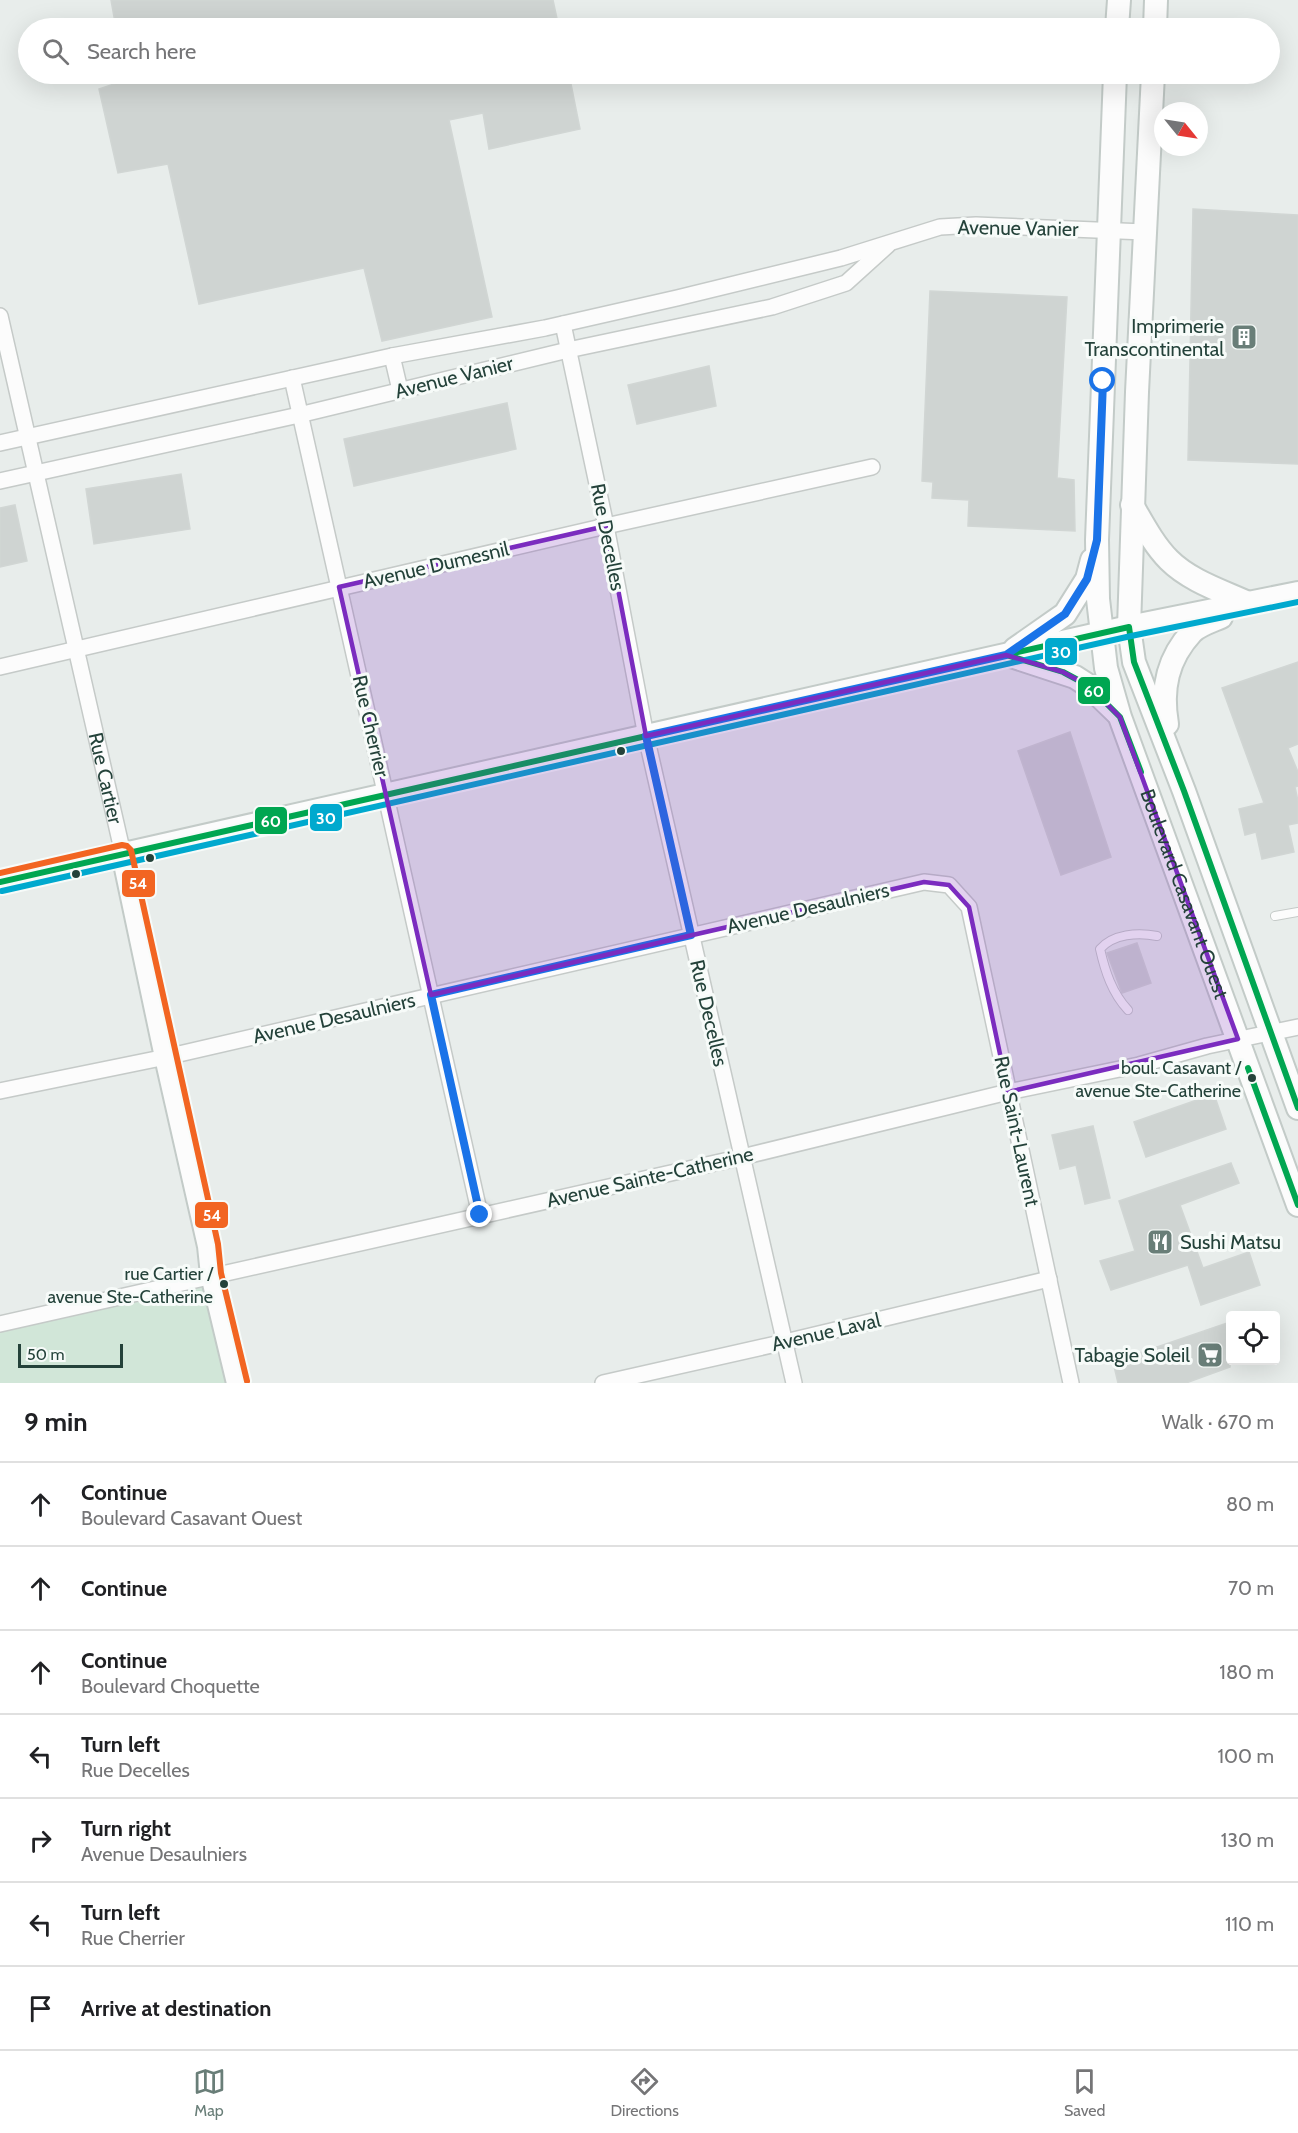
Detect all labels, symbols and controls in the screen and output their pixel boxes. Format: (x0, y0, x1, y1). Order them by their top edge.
search box (18, 18, 1280, 84)
icon: search (39, 35, 72, 68)
text: Search here (87, 38, 196, 65)
north arrow (1154, 102, 1208, 156)
street label: Avenue Vanier (957, 215, 1079, 241)
place label: Imprimerie Transcontinental (1084, 314, 1224, 361)
building icon: Imprimerie Transcontinental (1229, 322, 1259, 352)
street label: Avenue Vanier (392, 351, 516, 403)
route start (1089, 367, 1115, 393)
street label: Rue Decelles (586, 481, 630, 593)
street label: Avenue Dumesnil (361, 536, 512, 593)
line badge: 30 (1044, 637, 1078, 666)
text: 30 (1051, 643, 1071, 662)
street label: Rue Cherrier (348, 673, 395, 780)
line badge: 60 (1077, 676, 1111, 705)
text: 60 (1084, 682, 1104, 701)
street label: Rue Cartier (84, 730, 128, 827)
unlabelled marker (615, 745, 627, 757)
street label: Boulevard Casavant Ouest (1135, 786, 1234, 1002)
line badge: 30 (309, 803, 343, 832)
line badge: 60 (254, 806, 288, 835)
text: 30 (316, 809, 336, 828)
text: 60 (261, 812, 281, 831)
unlabelled marker (144, 852, 156, 864)
unlabelled marker (70, 868, 82, 880)
line badge: 54 (121, 869, 156, 898)
text: 54 (129, 874, 147, 893)
street label: Avenue Desaulniers (724, 878, 892, 938)
street label: Rue Decelles (685, 957, 733, 1069)
street label: Avenue Desaulniers (250, 988, 418, 1048)
street label: Rue Saint-Laurent (989, 1054, 1045, 1209)
place label: boul. Casavant / avenue Ste-Catherine (1076, 1057, 1242, 1102)
marker: boul. Casavant / avenue Ste-Catherine (1246, 1072, 1258, 1084)
street label: Avenue Sainte-Catherine (544, 1142, 756, 1212)
line badge: 54 (194, 1201, 229, 1229)
route end (466, 1201, 492, 1227)
text: 54 (203, 1206, 221, 1225)
restaurant icon: Sushi Matsu (1145, 1227, 1175, 1257)
place label: Sushi Matsu (1180, 1230, 1281, 1254)
place label: rue Cartier / avenue Ste-Catherine (48, 1263, 214, 1308)
marker: rue Cartier / avenue Ste-Catherine (218, 1278, 230, 1290)
street label: Avenue Laval (769, 1308, 883, 1356)
map controls (1226, 1311, 1280, 1365)
button: locate (1226, 1311, 1280, 1365)
supermarket icon: Tabagie Soleil (1195, 1340, 1225, 1370)
scale bar (18, 1341, 123, 1368)
place label: Tabagie Soleil (1074, 1343, 1190, 1367)
text: 50 m (27, 1345, 64, 1364)
text: 9 min (24, 1406, 88, 1438)
text: Walk · 670 m (1162, 1410, 1274, 1434)
text: Continue (81, 1479, 167, 1506)
icon: ahead (24, 1488, 57, 1521)
text: 80 m (1226, 1492, 1274, 1516)
text: Boulevard Casavant Ouest (81, 1506, 302, 1530)
icon: ahead (24, 1572, 57, 1605)
text: Continue (81, 1575, 167, 1602)
text: 70 m (1228, 1576, 1274, 1600)
text: Continue (81, 1647, 167, 1674)
icon: ahead (24, 1656, 57, 1689)
text: 180 m (1219, 1660, 1274, 1684)
text: Boulevard Choquette (81, 1674, 260, 1698)
text: Turn left (81, 1731, 160, 1758)
icon: left (24, 1740, 57, 1773)
text: 100 m (1218, 1744, 1274, 1768)
text: Rue Decelles (81, 1758, 190, 1782)
text: Turn right (81, 1815, 171, 1842)
icon: right (24, 1824, 57, 1857)
text: 130 m (1221, 1828, 1274, 1852)
text: Avenue Desaulniers (81, 1842, 247, 1866)
text: Turn left (81, 1899, 160, 1926)
icon: left (24, 1908, 57, 1941)
text: 110 m (1225, 1912, 1274, 1936)
text: Rue Cherrier (81, 1926, 185, 1950)
icon: arrive (24, 1992, 57, 2025)
text: Arrive at destination (81, 1995, 271, 2022)
tab: Map (193, 2065, 226, 2120)
tab: Directions (611, 2065, 679, 2120)
tab: Saved (1064, 2065, 1105, 2120)

